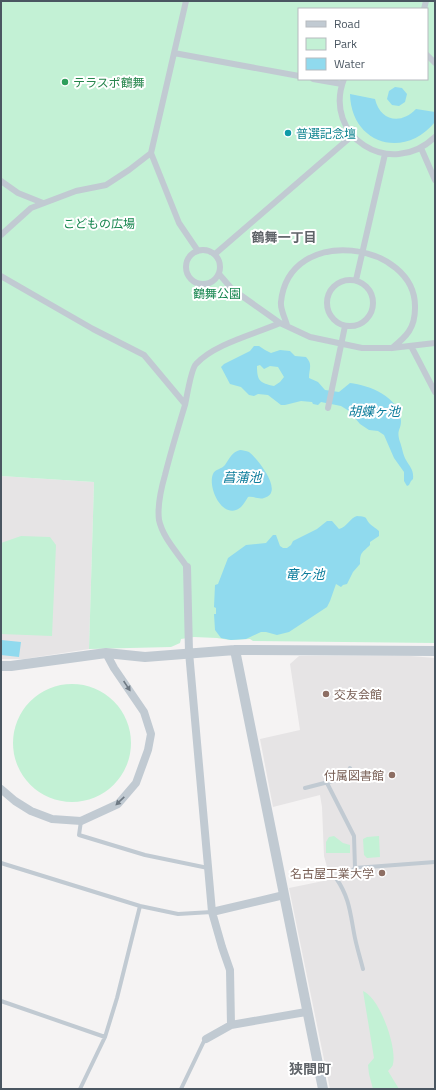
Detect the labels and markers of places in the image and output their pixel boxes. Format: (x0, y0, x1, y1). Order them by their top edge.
place label: テラスポ鶴舞 (73, 73, 145, 92)
marker: テラスポ鶴舞 (60, 77, 70, 87)
place label: 普選記念壇 (296, 124, 356, 143)
marker: 普選記念壇 (283, 128, 293, 138)
place label: 交友会館 (334, 685, 382, 704)
marker: 交友会館 (321, 689, 331, 699)
place label: 付属図書館 (324, 766, 384, 785)
marker: 付属図書館 (387, 770, 397, 780)
place label: 名古屋工業大学 (290, 864, 374, 883)
marker: 名古屋工業大学 (377, 868, 387, 878)

